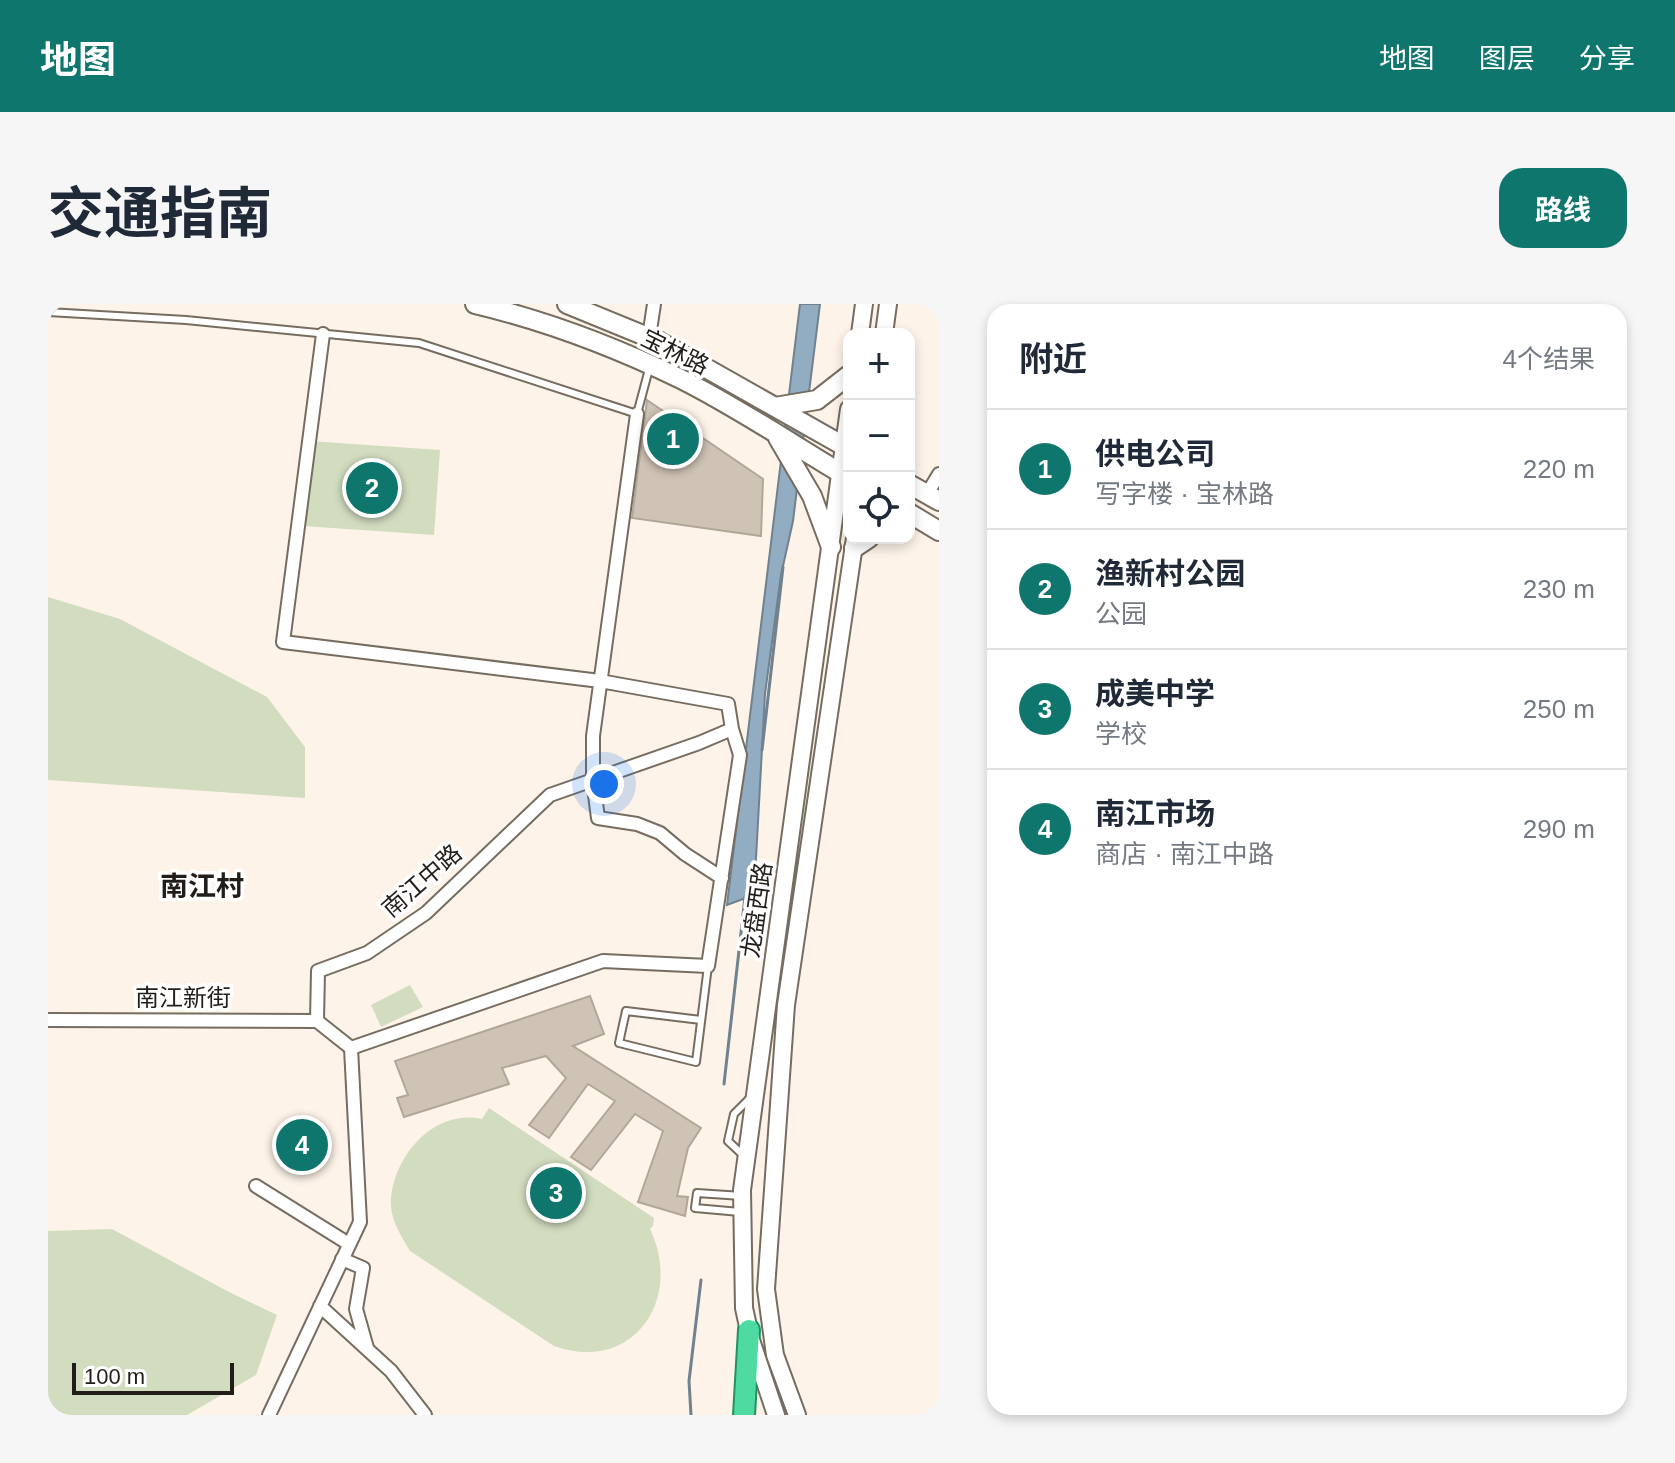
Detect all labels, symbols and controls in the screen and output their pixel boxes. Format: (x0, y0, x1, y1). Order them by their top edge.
text: 地图 (40, 39, 116, 81)
text: 地图 (1379, 43, 1435, 74)
text: 图层 (1479, 43, 1535, 74)
text: 分享 (1579, 43, 1635, 74)
button: 路线 (1499, 168, 1627, 248)
text: 交通指南 (48, 182, 272, 245)
street label: 宝林路 (637, 324, 713, 379)
map controls (843, 328, 915, 544)
button: + (843, 328, 915, 400)
text: 附近 (1019, 340, 1087, 378)
text: 4个结果 (1503, 344, 1595, 374)
button: − (843, 400, 915, 472)
pin: 1 (647, 409, 699, 469)
text: 供电公司 (1095, 437, 1215, 470)
text: 1 (1038, 454, 1052, 484)
text: 220 m (1523, 454, 1595, 484)
pin: 2 (346, 458, 398, 518)
button: locate (843, 472, 915, 544)
text: 写字楼 · 宝林路 (1095, 479, 1274, 509)
text: 渔新村公园 (1095, 557, 1245, 590)
text: 2 (1038, 574, 1052, 604)
text: 230 m (1523, 574, 1595, 604)
text: 公园 (1095, 599, 1147, 629)
text: 成美中学 (1095, 677, 1215, 710)
text: 3 (1038, 694, 1052, 724)
text: 250 m (1523, 694, 1595, 724)
text: 学校 (1095, 719, 1147, 749)
your location (584, 764, 624, 804)
text: 南江市场 (1095, 797, 1215, 830)
text: 4 (1038, 814, 1052, 844)
text: 290 m (1523, 814, 1595, 844)
street label: 南江中路 (377, 839, 467, 922)
text: 商店 · 南江中路 (1095, 839, 1274, 869)
street label: 龙盘西路 (736, 861, 777, 959)
district label: 南江村 (160, 871, 244, 902)
street label: 南江新街 (135, 984, 231, 1011)
pin: 4 (276, 1115, 328, 1175)
pin: 3 (530, 1163, 582, 1223)
scale bar (72, 1359, 234, 1395)
text: 100 m (84, 1364, 145, 1389)

